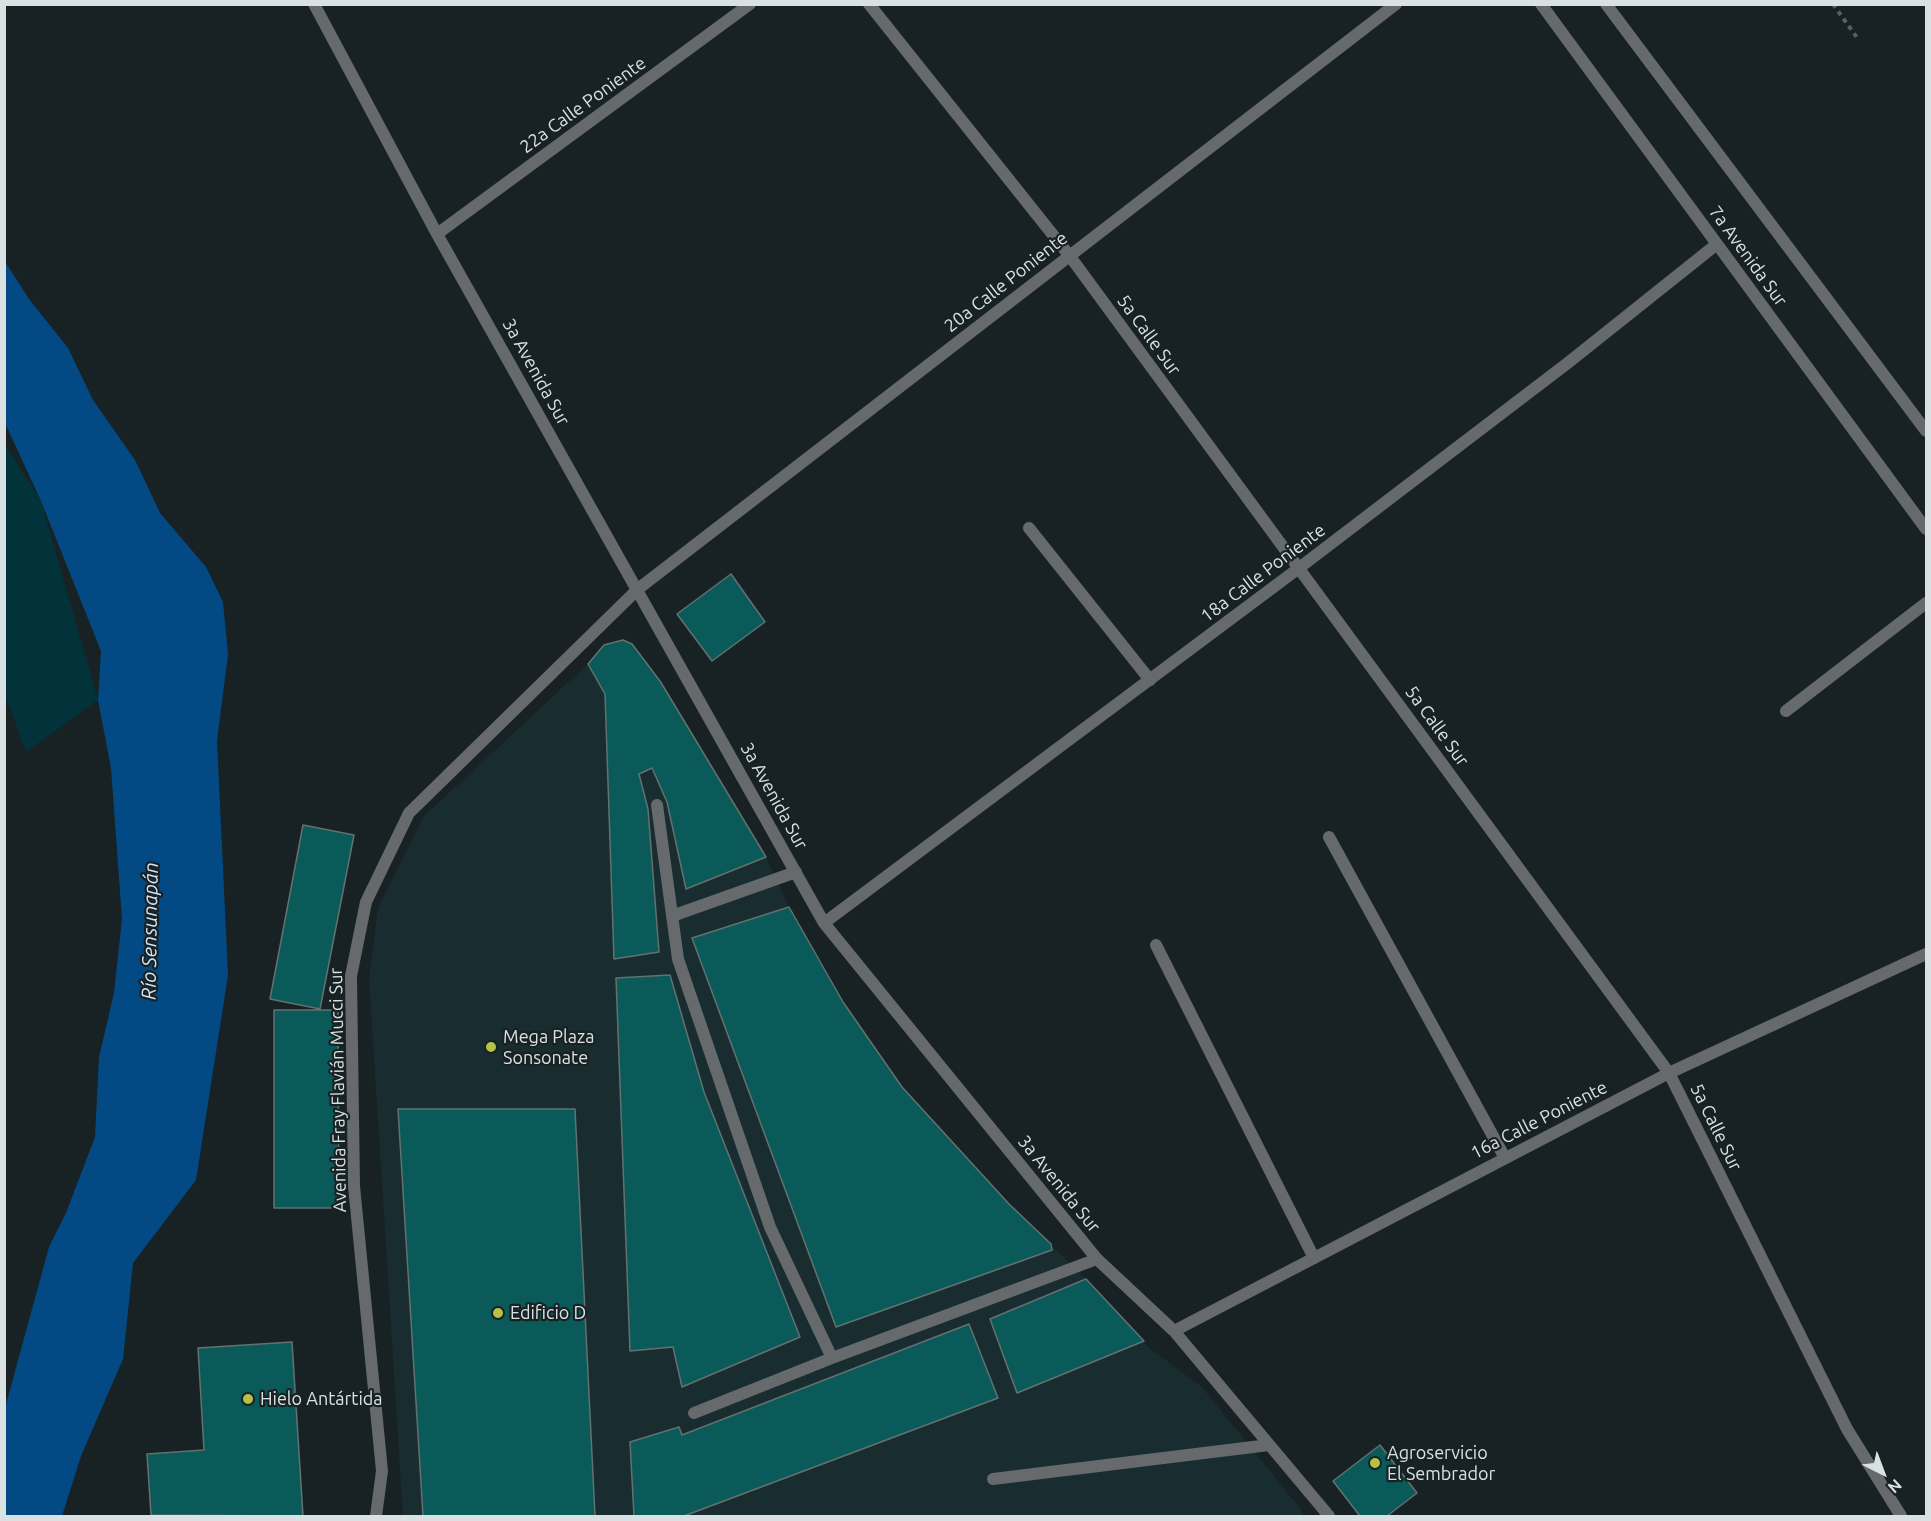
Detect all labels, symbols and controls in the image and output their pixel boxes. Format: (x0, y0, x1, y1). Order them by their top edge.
street label: 22a Calle Poniente (516, 52, 650, 158)
street label: 7a Avenida Sur (1704, 202, 1792, 310)
street label: 20a Calle Poniente (940, 227, 1072, 337)
street label: 5a Calle Sur (1113, 291, 1185, 379)
street label: 3a Avenida Sur (498, 315, 574, 429)
street label: 18a Calle Poniente (1196, 519, 1330, 627)
street label: 5a Calle Sur (1401, 682, 1473, 770)
street label: 3a Avenida Sur (736, 739, 812, 853)
water label: Río Sensunapán (137, 862, 163, 1000)
street label: Avenida Fray Flavián Mucci Sur (325, 968, 351, 1212)
place label: Mega Plaza Sonsonate (503, 1026, 595, 1068)
marker: Mega Plaza Sonsonate (484, 1040, 498, 1054)
street label: 16a Calle Poniente (1467, 1076, 1611, 1164)
street label: 5a Calle Sur (1686, 1080, 1746, 1174)
street label: 3a Avenida Sur (1013, 1131, 1105, 1237)
place label: Edificio D (510, 1302, 586, 1324)
marker: Edificio D (491, 1306, 505, 1320)
place label: Hielo Antártida (260, 1388, 383, 1410)
marker: Hielo Antártida (241, 1392, 255, 1406)
place label: Agroservicio El Sembrador (1387, 1442, 1495, 1484)
north arrow (1853, 1443, 1913, 1503)
marker: Agroservicio El Sembrador (1368, 1456, 1382, 1470)
text: N (1885, 1476, 1906, 1497)

